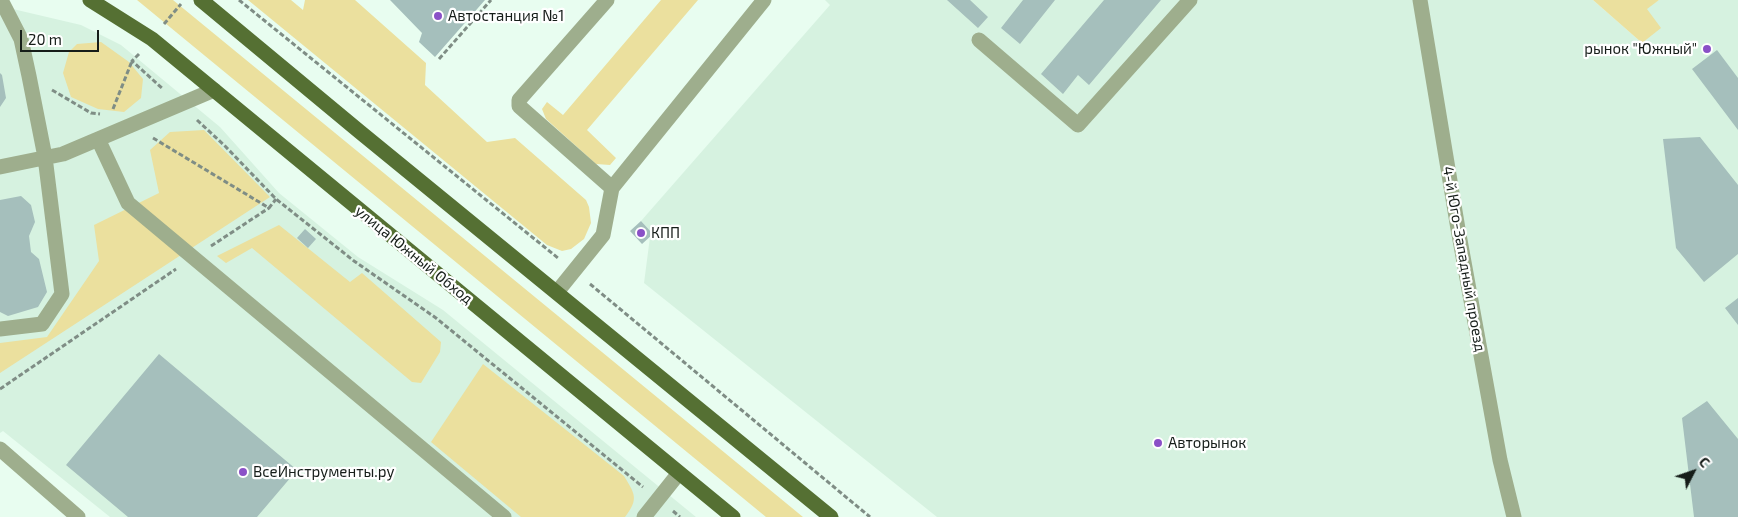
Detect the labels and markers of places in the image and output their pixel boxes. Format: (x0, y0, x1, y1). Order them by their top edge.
place label: Автостанция №1 (448, 7, 564, 25)
marker: Автостанция №1 (432, 10, 444, 22)
place label: рынок "Южный" (1584, 40, 1697, 58)
marker: рынок "Южный" (1701, 43, 1713, 55)
place label: КПП (651, 224, 680, 242)
marker: КПП (635, 227, 647, 239)
place label: Авторынок (1168, 434, 1246, 452)
marker: Авторынок (1152, 437, 1164, 449)
place label: ВсеИнструменты.ру (253, 463, 394, 481)
marker: ВсеИнструменты.ру (237, 466, 249, 478)

